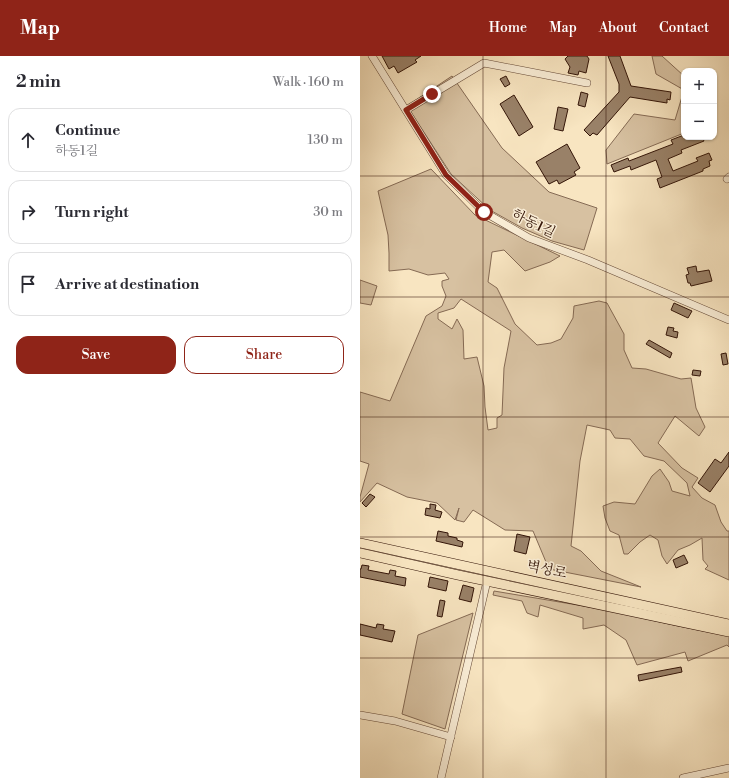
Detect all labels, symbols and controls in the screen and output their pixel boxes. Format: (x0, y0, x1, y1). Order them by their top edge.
text: Map (20, 16, 60, 40)
text: Home (489, 19, 527, 37)
text: Map (549, 19, 577, 37)
text: About (599, 19, 637, 37)
text: Contact (659, 19, 709, 37)
map controls (681, 68, 717, 140)
button: + (681, 68, 717, 104)
text: 2 min (16, 71, 61, 93)
text: Walk · 160 m (273, 74, 344, 90)
route end (423, 85, 441, 103)
button: − (681, 104, 717, 140)
text: Continue (55, 121, 120, 140)
icon: ahead (17, 129, 39, 151)
text: 130 m (308, 132, 343, 148)
text: 하동1길 (55, 143, 98, 159)
icon: right (17, 201, 39, 223)
text: Turn right (55, 203, 129, 222)
route start (475, 203, 493, 221)
text: 30 m (313, 204, 343, 220)
street label: 하동1길 (509, 206, 558, 242)
icon: arrive (17, 273, 39, 295)
text: Arrive at destination (55, 275, 199, 294)
button: Save (16, 336, 176, 374)
button: Share (184, 336, 344, 374)
street label: 벽성로 (525, 557, 569, 583)

